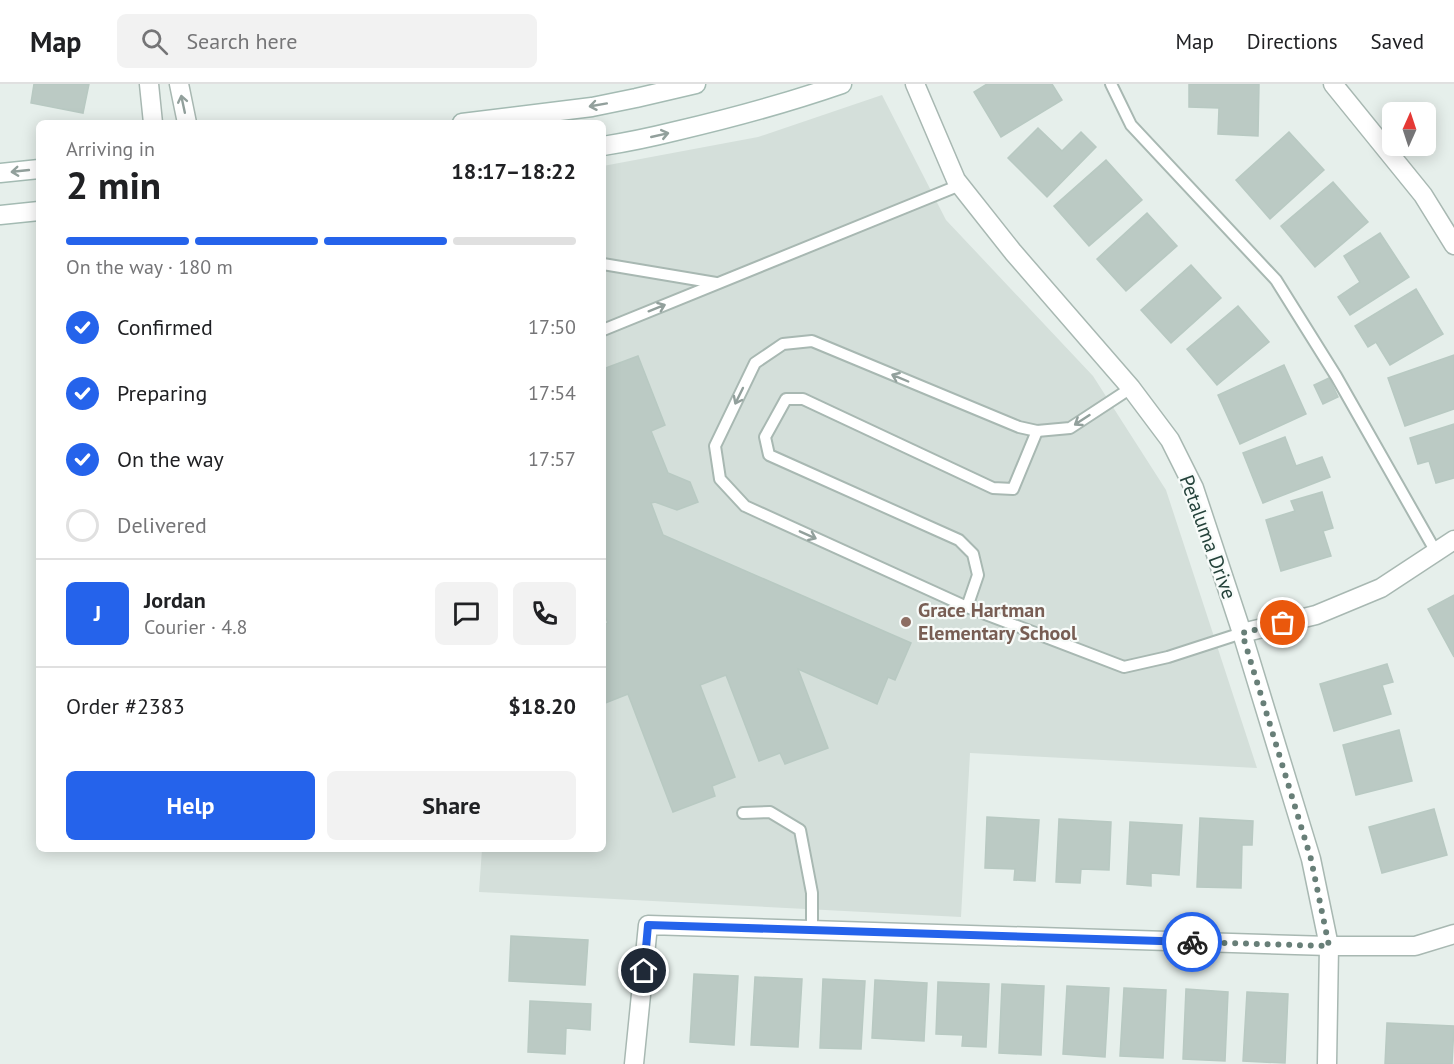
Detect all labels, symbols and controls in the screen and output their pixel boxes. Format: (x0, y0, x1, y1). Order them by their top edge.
search box (117, 14, 537, 68)
text: Map (30, 23, 81, 60)
icon: search (138, 25, 171, 58)
text: Search here (186, 27, 297, 55)
text: Map (1175, 28, 1214, 55)
text: Directions (1247, 28, 1338, 55)
text: Saved (1371, 28, 1424, 55)
one-way arrow (177, 94, 188, 114)
one-way arrow (589, 100, 608, 111)
north arrow (1382, 102, 1436, 156)
map controls (1382, 102, 1436, 156)
one-way arrow (651, 128, 670, 140)
text: Arriving in (66, 136, 155, 162)
text: 18:17–18:22 (451, 157, 576, 185)
text: 2 min (66, 159, 161, 210)
one-way arrow (10, 166, 30, 177)
text: On the way · 180 m (66, 254, 233, 280)
one-way arrow (647, 302, 666, 313)
icon: check (66, 311, 99, 344)
text: Confirmed (117, 313, 213, 341)
text: 17:50 (528, 314, 576, 340)
one-way arrow (891, 372, 909, 383)
icon: check (66, 377, 99, 410)
text: Preparing (117, 379, 207, 407)
text: 17:54 (528, 380, 576, 406)
one-way arrow (733, 387, 744, 405)
one-way arrow (1074, 414, 1091, 426)
icon: check (66, 443, 99, 476)
text: On the way (117, 445, 224, 473)
text: 17:57 (528, 446, 576, 472)
street label: Petaluma Drive (1174, 471, 1242, 603)
text: Delivered (117, 511, 207, 539)
one-way arrow (798, 529, 816, 541)
button: chat (435, 582, 498, 645)
button: phone (513, 582, 576, 645)
text: Jordan (144, 586, 206, 614)
place label: Grace Hartman Elementary School (918, 597, 1077, 646)
pin (1257, 597, 1308, 648)
text: J (94, 599, 101, 627)
icon: bag (1266, 606, 1299, 639)
text: Courier · 4.8 (144, 614, 247, 640)
marker: Grace Hartman Elementary School (899, 615, 913, 629)
text: Order #2383 (66, 692, 185, 720)
text: $18.20 (508, 692, 576, 720)
button: Help (66, 771, 315, 840)
button: Share (327, 771, 576, 840)
courier (1162, 912, 1222, 972)
icon: bike (1176, 926, 1209, 959)
pin (618, 945, 669, 996)
icon: home (627, 954, 660, 987)

